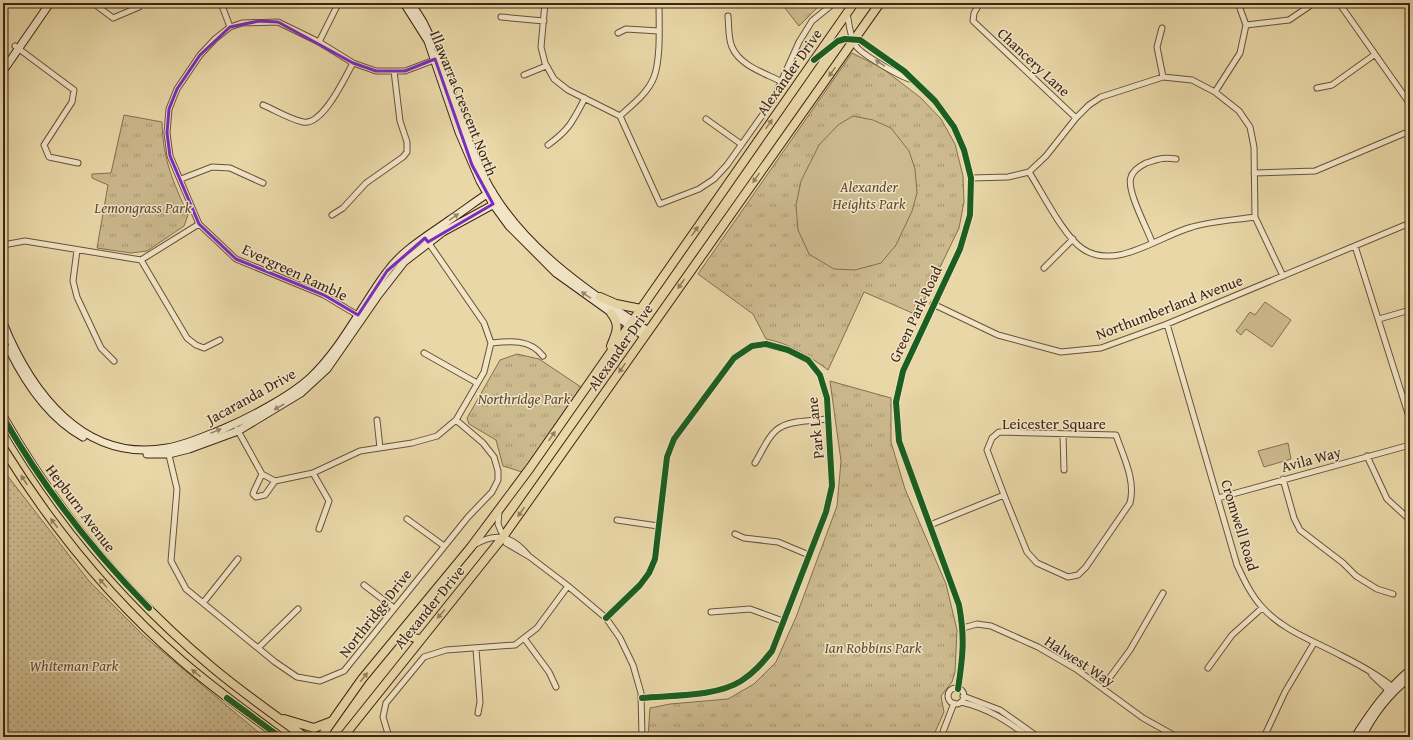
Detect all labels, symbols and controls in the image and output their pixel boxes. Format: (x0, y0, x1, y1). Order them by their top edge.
street label: Chancery Lane (993, 23, 1075, 101)
street label: Alexander Drive (751, 24, 827, 120)
street label: Illawarra Crescent North (425, 27, 503, 179)
one-way arrow (874, 59, 886, 66)
one-way arrow (828, 67, 836, 77)
one-way arrow (765, 119, 773, 130)
one-way arrow (753, 173, 761, 183)
park label: Alexander Heights Park (831, 176, 906, 214)
park label: Lemongrass Park (93, 197, 192, 218)
one-way arrow (448, 213, 459, 221)
one-way arrow (691, 226, 699, 236)
street label: Evergreen Ramble (239, 238, 351, 306)
street label: Green Park Road (883, 262, 947, 366)
street label: Northumberland Avenue (1092, 269, 1246, 345)
one-way arrow (677, 279, 685, 289)
one-way arrow (581, 291, 591, 299)
street label: Alexander Drive (582, 299, 658, 395)
street label: Jacaranda Drive (201, 363, 299, 430)
one-way arrow (618, 363, 626, 374)
park label: Northridge Park (478, 388, 570, 409)
street label: Park Lane (801, 396, 829, 460)
one-way arrow (273, 403, 285, 410)
street label: Leicester Square (1002, 413, 1106, 434)
one-way arrow (211, 428, 223, 434)
one-way arrow (548, 431, 556, 442)
street label: Avila Way (1279, 441, 1344, 477)
street label: Hepburn Avenue (41, 460, 121, 556)
one-way arrow (20, 474, 27, 486)
street label: Cromwell Road (1216, 477, 1264, 573)
one-way arrow (517, 507, 525, 517)
one-way arrow (50, 518, 58, 529)
street label: Alexander Drive (389, 561, 469, 653)
street label: Northridge Drive (334, 564, 416, 662)
one-way arrow (98, 578, 108, 588)
one-way arrow (437, 609, 446, 620)
street label: Halwest Way (1041, 630, 1120, 692)
park label: Ian Robbins Park (824, 637, 922, 658)
park label: Whiteman Park (30, 655, 119, 676)
one-way arrow (191, 669, 202, 678)
one-way arrow (359, 672, 368, 683)

